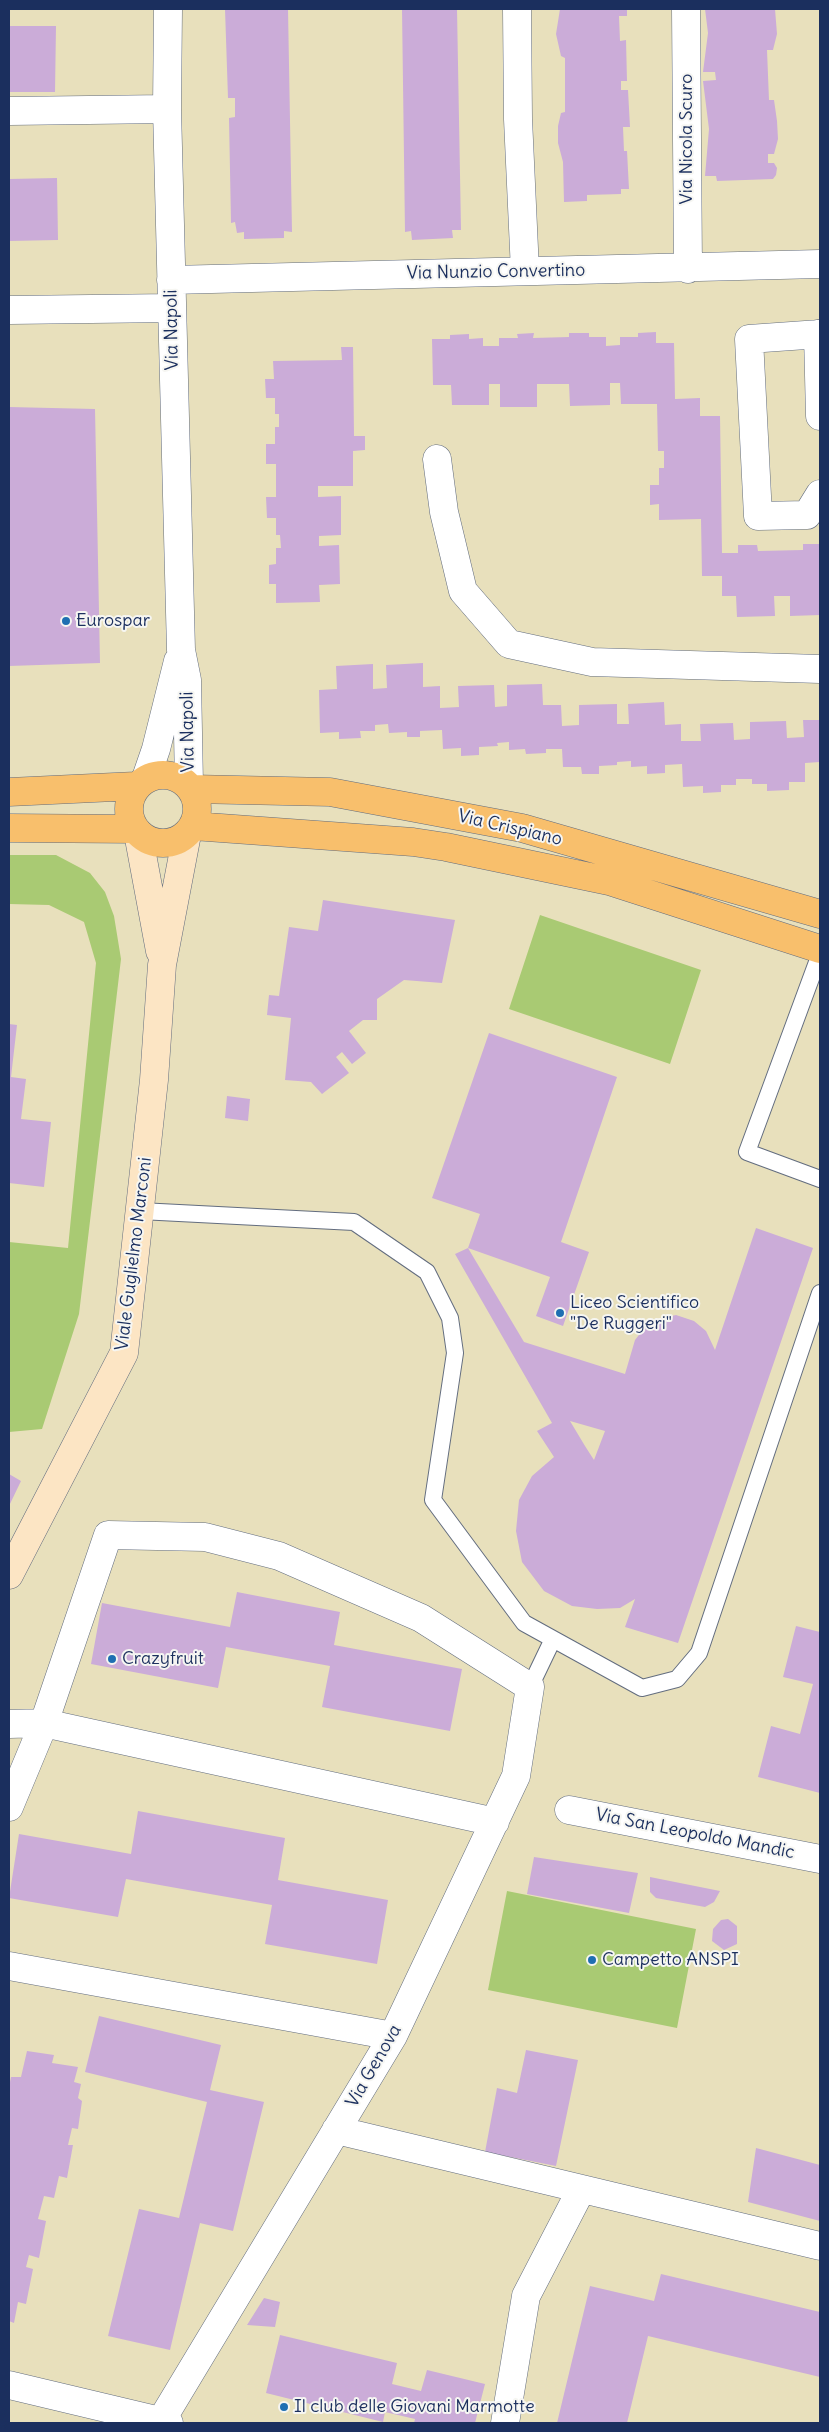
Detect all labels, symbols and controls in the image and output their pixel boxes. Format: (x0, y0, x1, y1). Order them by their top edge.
street label: Via Nicola Scuro (676, 74, 698, 204)
street label: Via Nunzio Convertino (407, 260, 585, 284)
street label: Via Napoli (160, 289, 184, 371)
place label: Eurospar (76, 610, 150, 632)
marker: Eurospar (60, 615, 72, 627)
street label: Via Napoli (176, 691, 200, 773)
street label: Via Crispiano (456, 806, 564, 850)
street label: Viale Guglielmo Marconi (111, 1156, 157, 1352)
place label: Liceo Scientifico "De Ruggeri" (570, 1292, 699, 1335)
marker: Liceo Scientifico "De Ruggeri" (554, 1307, 566, 1319)
place label: Crazyfruit (122, 1648, 204, 1670)
marker: Crazyfruit (106, 1653, 118, 1665)
street label: Via San Leopoldo Mandic (594, 1804, 796, 1864)
place label: Campetto ANSPI (602, 1949, 739, 1971)
marker: Campetto ANSPI (586, 1954, 598, 1966)
street label: Via Genova (342, 2021, 406, 2111)
place label: Il club delle Giovani Marmotte (294, 2396, 535, 2418)
marker: Il club delle Giovani Marmotte (278, 2401, 290, 2413)

